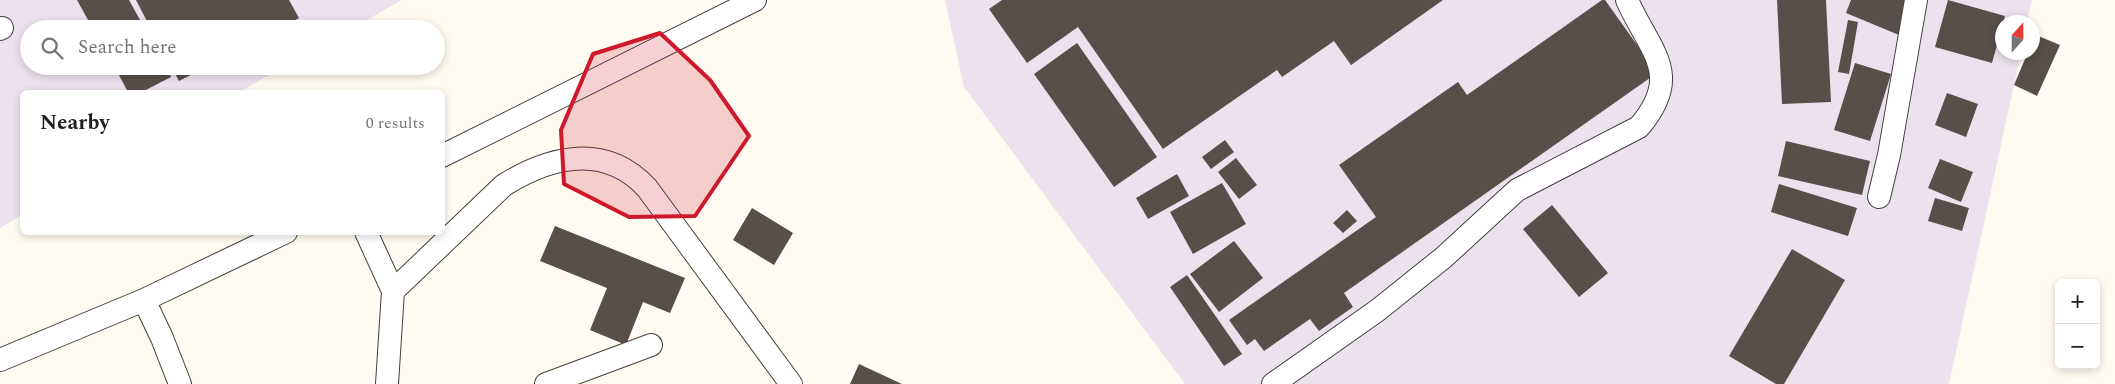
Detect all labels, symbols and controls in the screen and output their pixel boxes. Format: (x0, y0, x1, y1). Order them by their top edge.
north arrow (1995, 15, 2040, 60)
search box (20, 20, 445, 75)
text: Search here (78, 33, 177, 62)
icon: search (38, 34, 66, 62)
text: Nearby (40, 107, 110, 139)
text: 0 results (366, 111, 425, 135)
map controls (2055, 279, 2100, 369)
button: + (2055, 279, 2100, 324)
button: − (2055, 324, 2100, 369)

